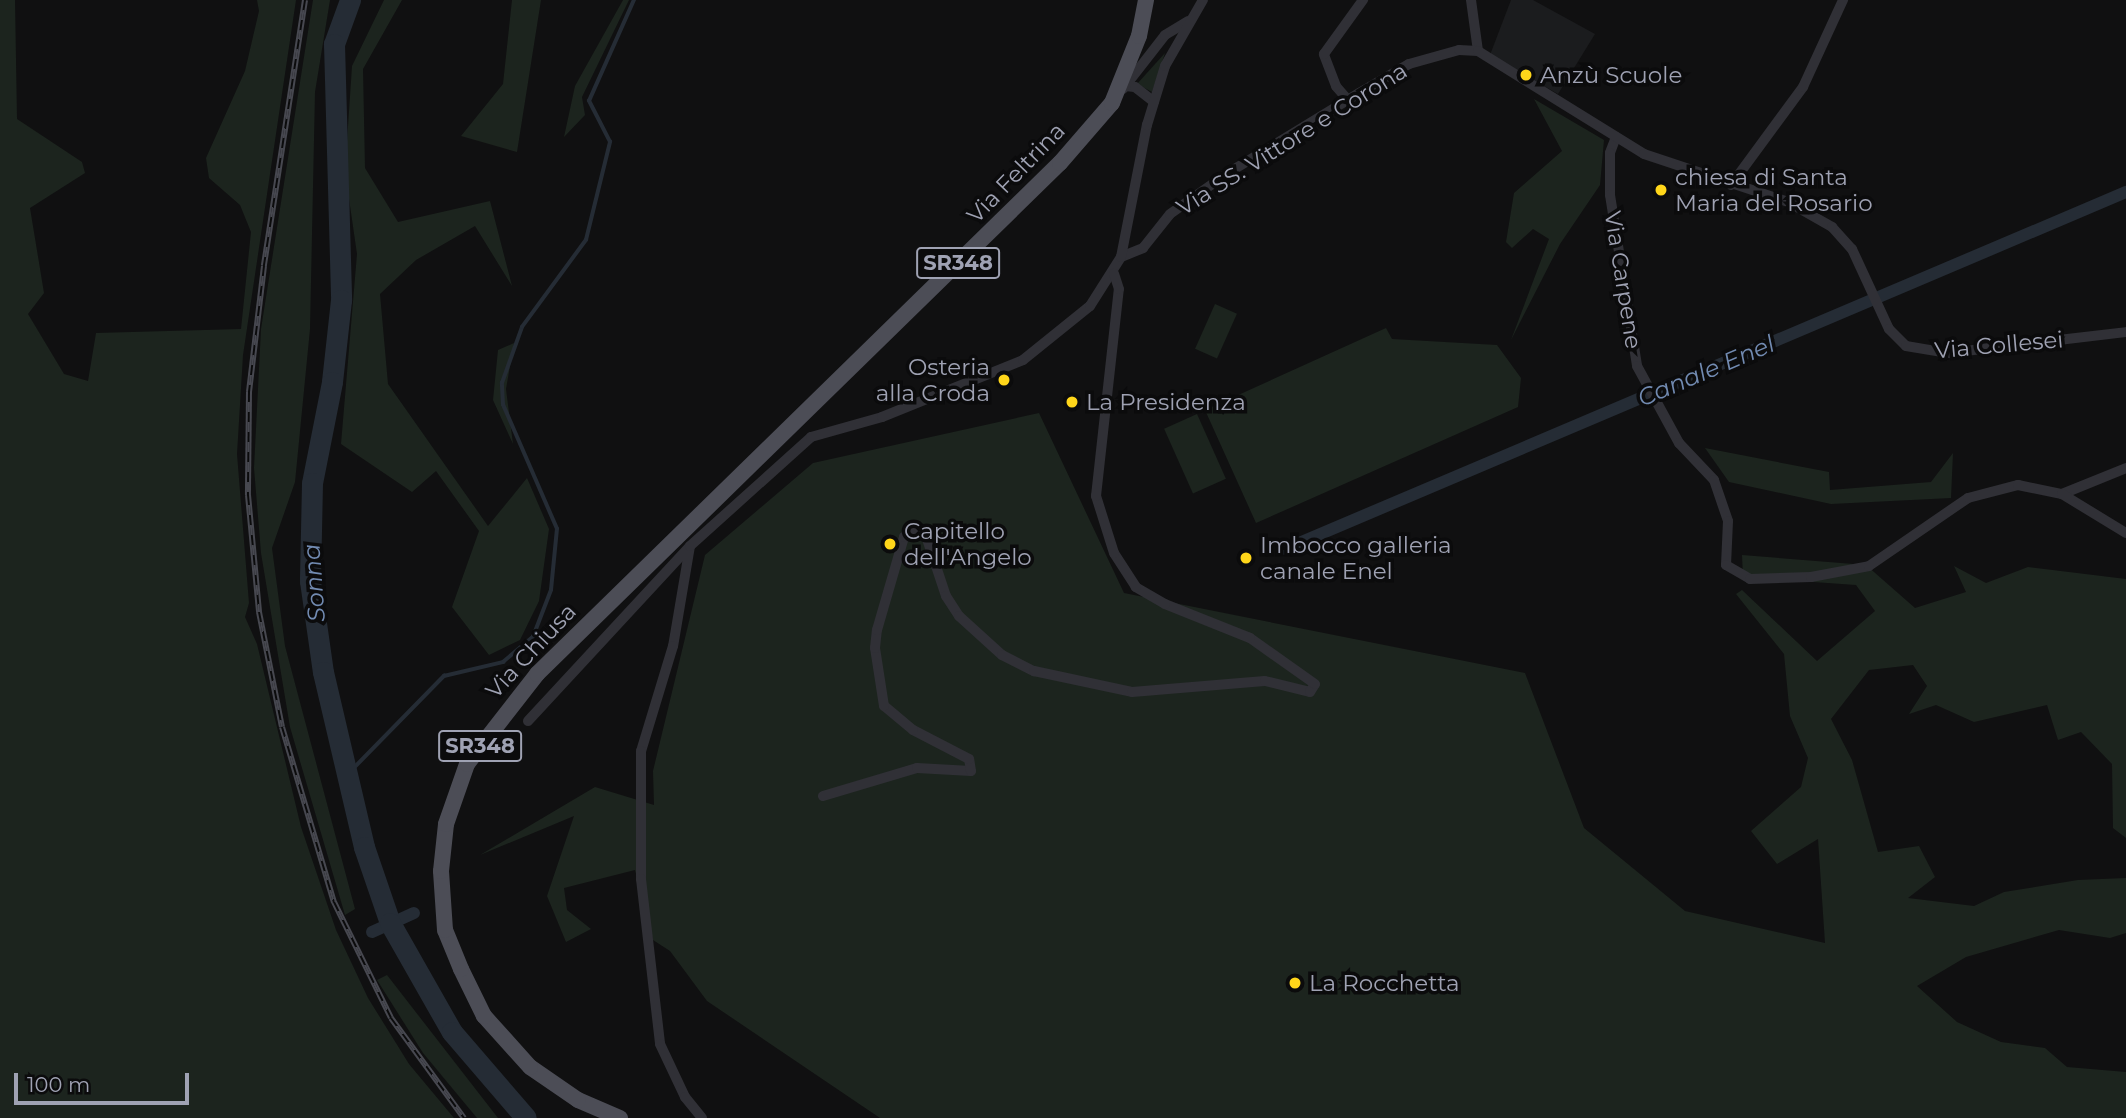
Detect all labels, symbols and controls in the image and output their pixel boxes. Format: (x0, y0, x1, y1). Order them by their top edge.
street label: Via SS. Vittore e Corona (1172, 57, 1412, 221)
place label: Anzù Scuole (1540, 61, 1682, 89)
marker: Anzù Scuole (1518, 67, 1534, 83)
street label: Via Feltrina (961, 117, 1071, 229)
place label: chiesa di Santa Maria del Rosario (1675, 163, 1873, 217)
marker: chiesa di Santa Maria del Rosario (1653, 182, 1669, 198)
street label: Via Carpene (1598, 209, 1648, 351)
road number: SR348 (916, 246, 1000, 280)
street label: Via Collesei (1933, 326, 2065, 364)
water label: Canale Enel (1633, 329, 1779, 413)
place label: Osteria alla Croda (876, 353, 990, 407)
marker: Osteria alla Croda (996, 372, 1012, 388)
place label: La Presidenza (1086, 388, 1246, 416)
marker: La Presidenza (1064, 394, 1080, 410)
place label: Capitello dell'Angelo (904, 517, 1032, 571)
place label: Imbocco galleria canale Enel (1260, 531, 1452, 585)
marker: Capitello dell'Angelo (882, 536, 898, 552)
water label: Sonna (297, 543, 331, 623)
marker: Imbocco galleria canale Enel (1238, 550, 1254, 566)
street label: Via Chiusa (480, 598, 582, 704)
road number: SR348 (438, 728, 522, 764)
place label: La Rocchetta (1309, 969, 1460, 997)
marker: La Rocchetta (1287, 975, 1303, 991)
scale bar (18, 1058, 192, 1102)
text: 100 m (27, 1072, 90, 1097)

